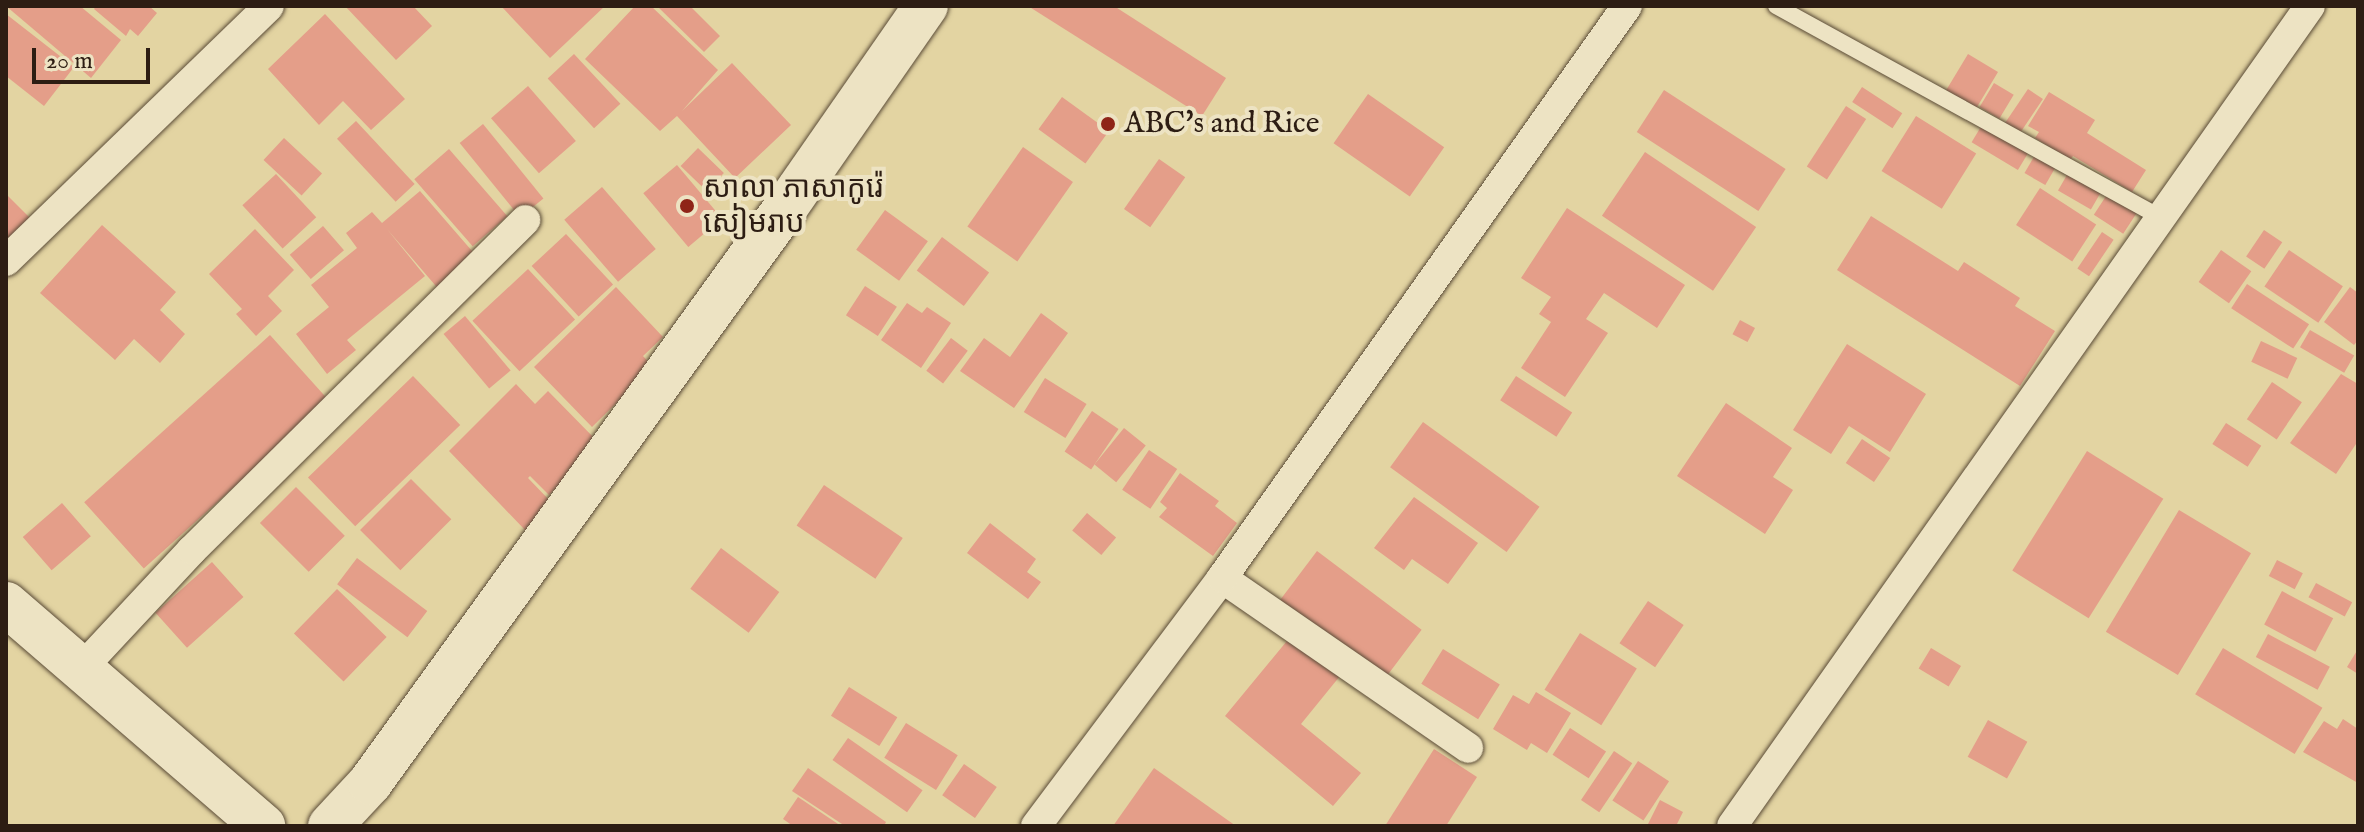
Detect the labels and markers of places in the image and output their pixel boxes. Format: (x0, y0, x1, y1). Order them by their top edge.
place label: ABC's and Rice (1124, 106, 1319, 142)
marker: ABC's and Rice (1099, 115, 1117, 133)
place label: សាលា ភាសាកូរ៉េ សៀមរាប (703, 171, 883, 242)
marker: សាលា ភាសាកូរ៉េ សៀមរាប (678, 197, 696, 215)

